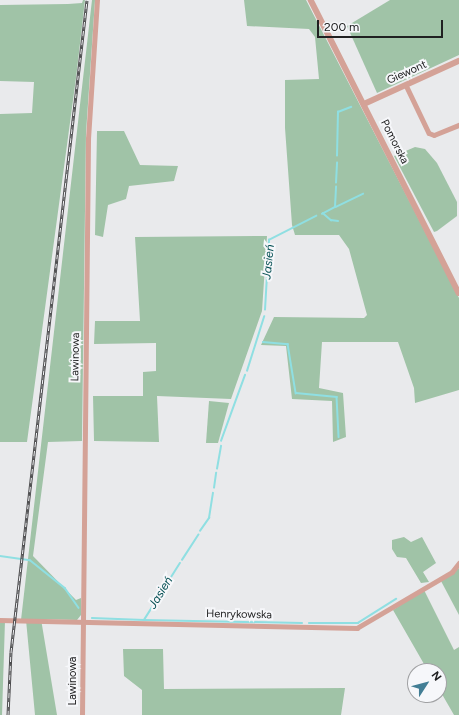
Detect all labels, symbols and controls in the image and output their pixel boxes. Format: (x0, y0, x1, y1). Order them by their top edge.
scale bar (319, 12, 445, 38)
text: 200 m (324, 20, 359, 34)
street label: Giewont (385, 58, 429, 88)
street label: Pomorska (377, 118, 411, 166)
water label: Jasień (260, 244, 278, 280)
street label: Lawinowa (69, 332, 83, 382)
water label: Jasień (146, 574, 176, 612)
street label: Henrykowska (206, 608, 272, 622)
street label: Lawinowa (66, 657, 80, 705)
north arrow (407, 663, 447, 703)
text: N (429, 669, 444, 683)

